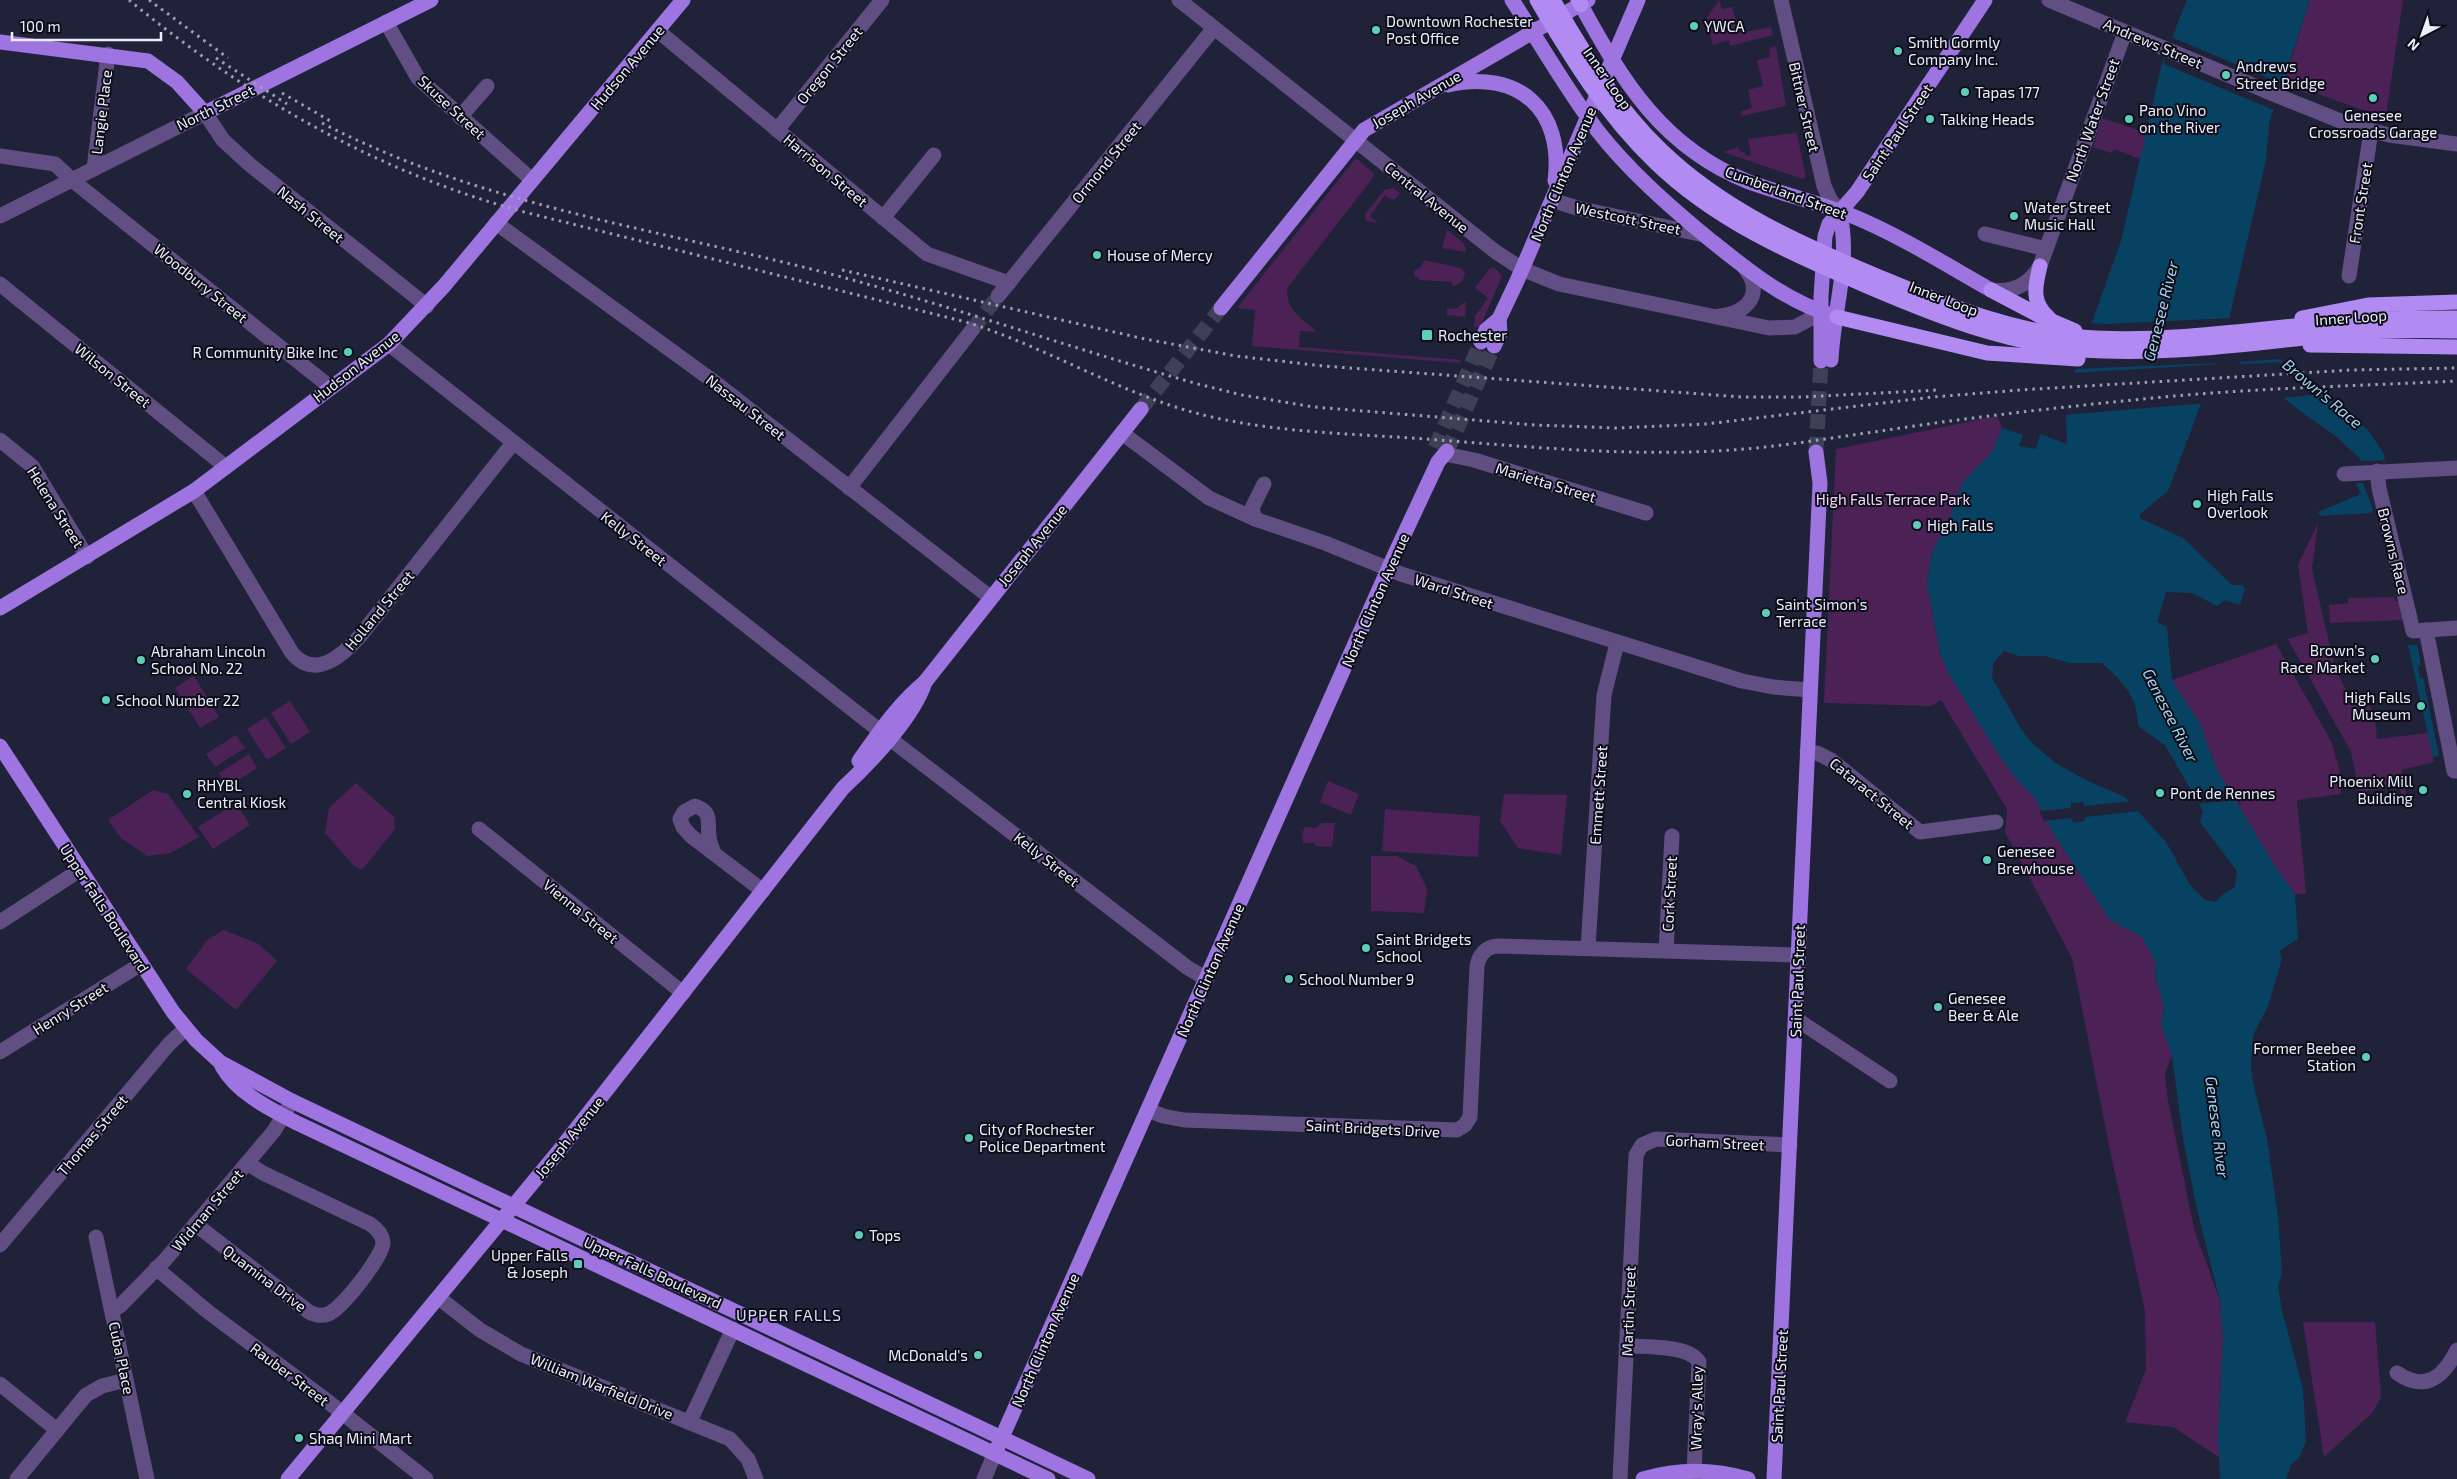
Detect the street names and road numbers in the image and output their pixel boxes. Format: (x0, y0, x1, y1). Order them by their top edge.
street label: Andrews Street (2101, 14, 2205, 72)
street label: Hudson Avenue (586, 21, 668, 113)
street label: Oregon Street (792, 22, 866, 107)
street label: Inner Loop (1580, 43, 1636, 113)
street label: North Water Street (2061, 56, 2123, 184)
street label: Bittner Street (1786, 60, 1824, 154)
street label: Joseph Avenue (1368, 66, 1464, 132)
street label: Langie Place (87, 69, 115, 155)
street label: Skuse Street (415, 71, 490, 143)
street label: North Street (173, 80, 257, 134)
street label: Saint Paul Street (1858, 80, 1936, 184)
street label: North Clinton Avenue (1526, 104, 1600, 244)
street label: Ormond Street (1068, 117, 1145, 207)
street label: Harrison Street (780, 130, 872, 210)
street label: Central Avenue (1381, 158, 1473, 236)
street label: Front Street (2345, 161, 2375, 245)
street label: Cumberland Street (1723, 162, 1849, 222)
street label: Nash Street (274, 182, 348, 246)
street label: Westcott Street (1574, 198, 1683, 238)
street label: Woodbury Street (151, 240, 252, 326)
street label: Inner Loop (1907, 277, 1981, 319)
street label: Inner Loop (2315, 306, 2387, 328)
street label: Hudson Avenue (309, 326, 403, 406)
street label: Wilson Street (71, 339, 155, 411)
street label: Nassau Street (703, 370, 790, 444)
street label: Marietta Street (1494, 458, 1599, 506)
street label: Helena Street (24, 463, 88, 551)
street label: Joseph Avenue (994, 500, 1070, 590)
street label: Browns Race (2375, 506, 2413, 596)
street label: Kelly Street (598, 507, 670, 569)
street label: North Clinton Avenue (1337, 530, 1413, 670)
street label: Holland Street (341, 566, 418, 653)
street label: Ward Street (1412, 570, 1496, 612)
street label: Emmett Street (1586, 745, 1610, 845)
street label: Cataract Street (1826, 754, 1918, 833)
street label: Kelly Street (1011, 828, 1083, 890)
street label: Upper Falls Boulevard (57, 840, 153, 976)
street label: Cork Street (1658, 856, 1680, 932)
street label: Vienna Street (540, 875, 622, 947)
street label: North Clinton Avenue (1172, 900, 1248, 1040)
street label: Saint Paul Street (1786, 924, 1808, 1038)
street label: Henry Street (29, 978, 111, 1038)
street label: Thomas Street (53, 1091, 131, 1179)
street label: Joseph Avenue (531, 1092, 607, 1182)
street label: Saint Bridgets Drive (1305, 1115, 1441, 1141)
street label: Gorham Street (1665, 1130, 1765, 1154)
street label: Widman Street (167, 1165, 247, 1255)
street label: Upper Falls Boulevard (581, 1232, 725, 1312)
street label: Quamina Drive (219, 1241, 310, 1316)
street label: Martin Street (1617, 1265, 1639, 1357)
street label: North Clinton Avenue (1007, 1270, 1083, 1410)
street label: Cuba Place (105, 1320, 139, 1396)
street label: Saint Paul Street (1767, 1329, 1791, 1443)
street label: Rauber Street (247, 1339, 333, 1409)
street label: William Warfield Drive (528, 1349, 676, 1423)
street label: Wray's Alley (1686, 1366, 1706, 1450)

